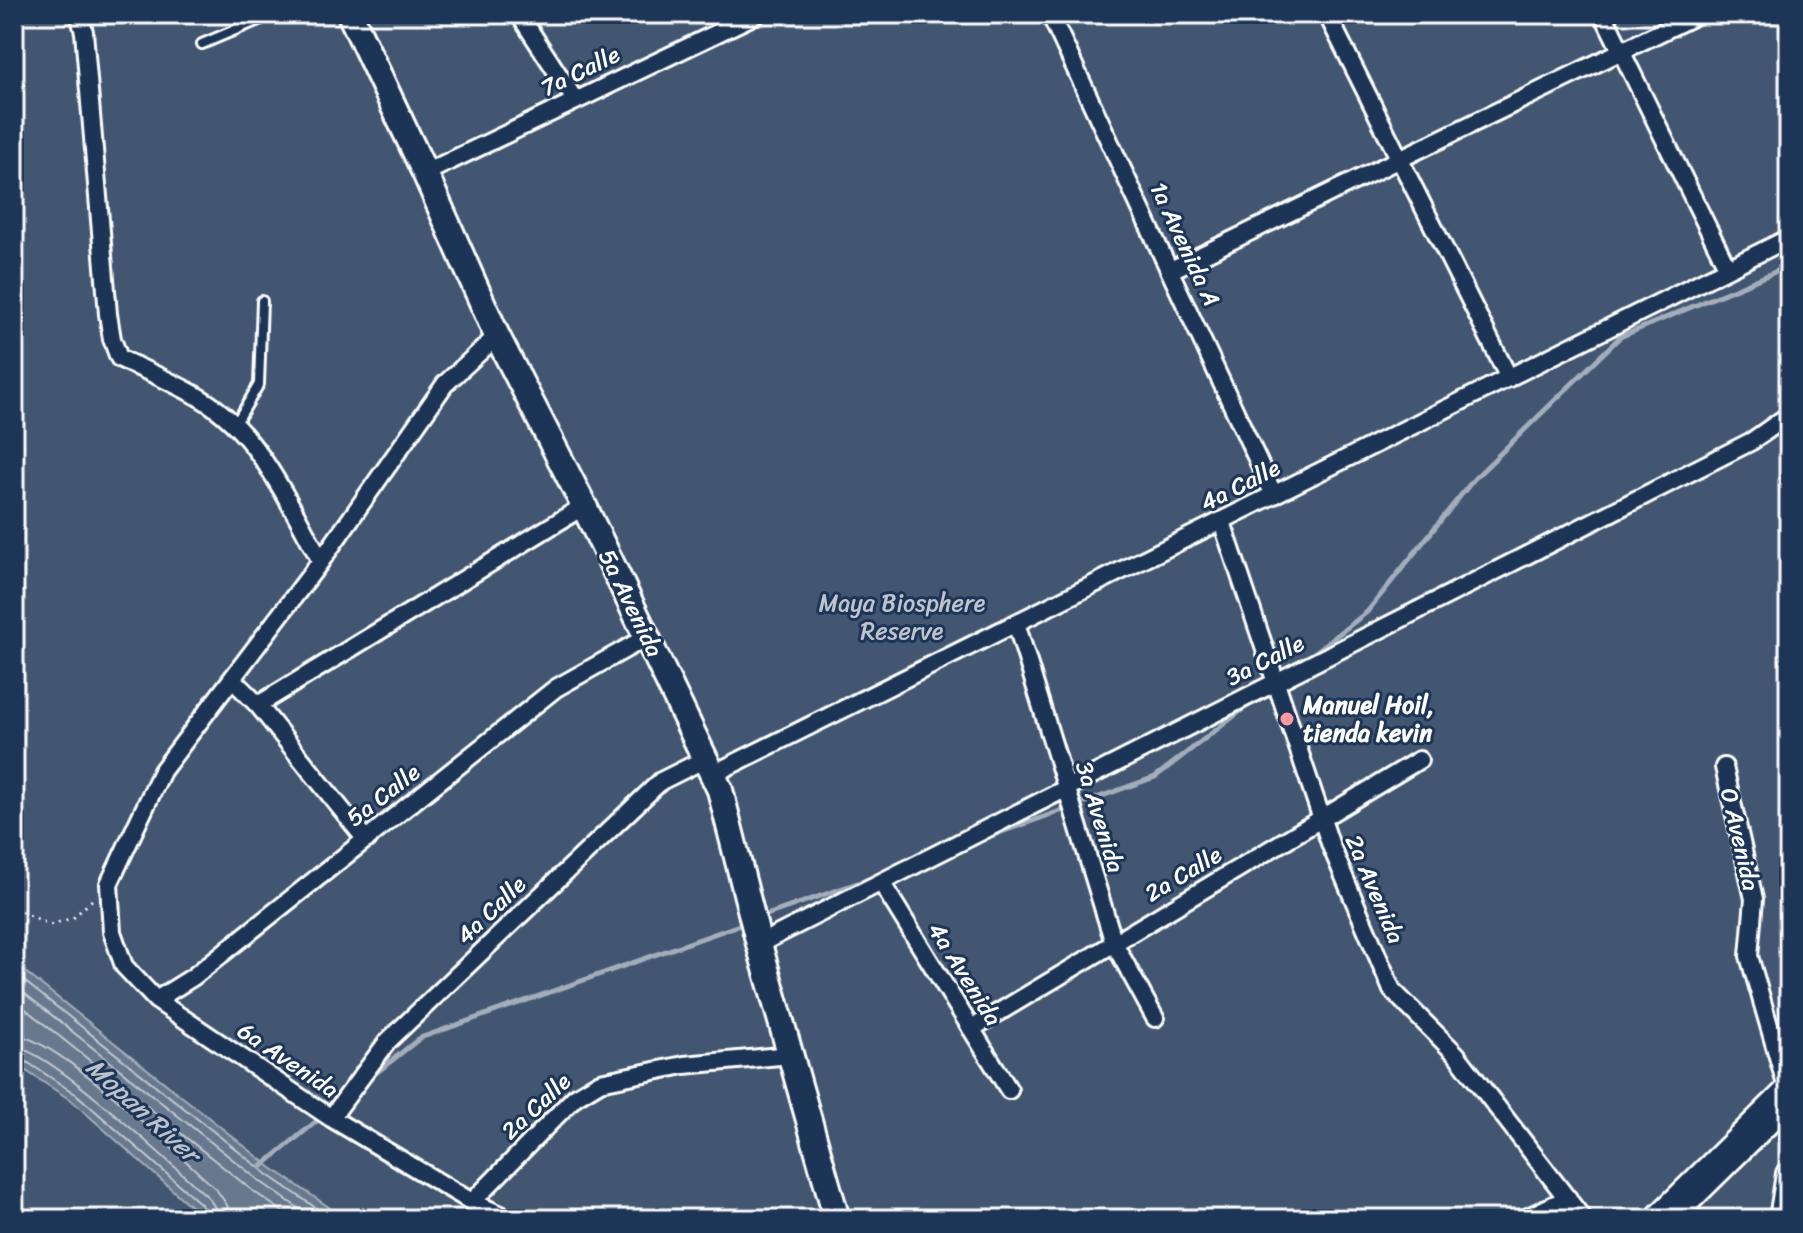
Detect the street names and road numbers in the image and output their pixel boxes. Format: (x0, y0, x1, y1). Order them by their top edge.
street label: 7a Calle (533, 33, 627, 108)
street label: 1a Avenida A (1138, 174, 1232, 314)
street label: 4a Calle (1192, 447, 1288, 523)
street label: 5a Avenida (587, 541, 675, 665)
street label: 3a Calle (1218, 622, 1312, 698)
street label: 5a Calle (336, 752, 430, 838)
street label: 3a Avenida (1063, 756, 1137, 878)
street label: 0 Avenida (1708, 783, 1772, 895)
street label: 2a Avenida (1333, 828, 1417, 950)
street label: 2a Calle (1136, 834, 1230, 914)
street label: 4a Calle (446, 865, 537, 955)
street label: 4a Avenida (916, 913, 1014, 1035)
street label: 6a Avenida (228, 1010, 348, 1110)
street label: 2a Calle (491, 1062, 581, 1150)

